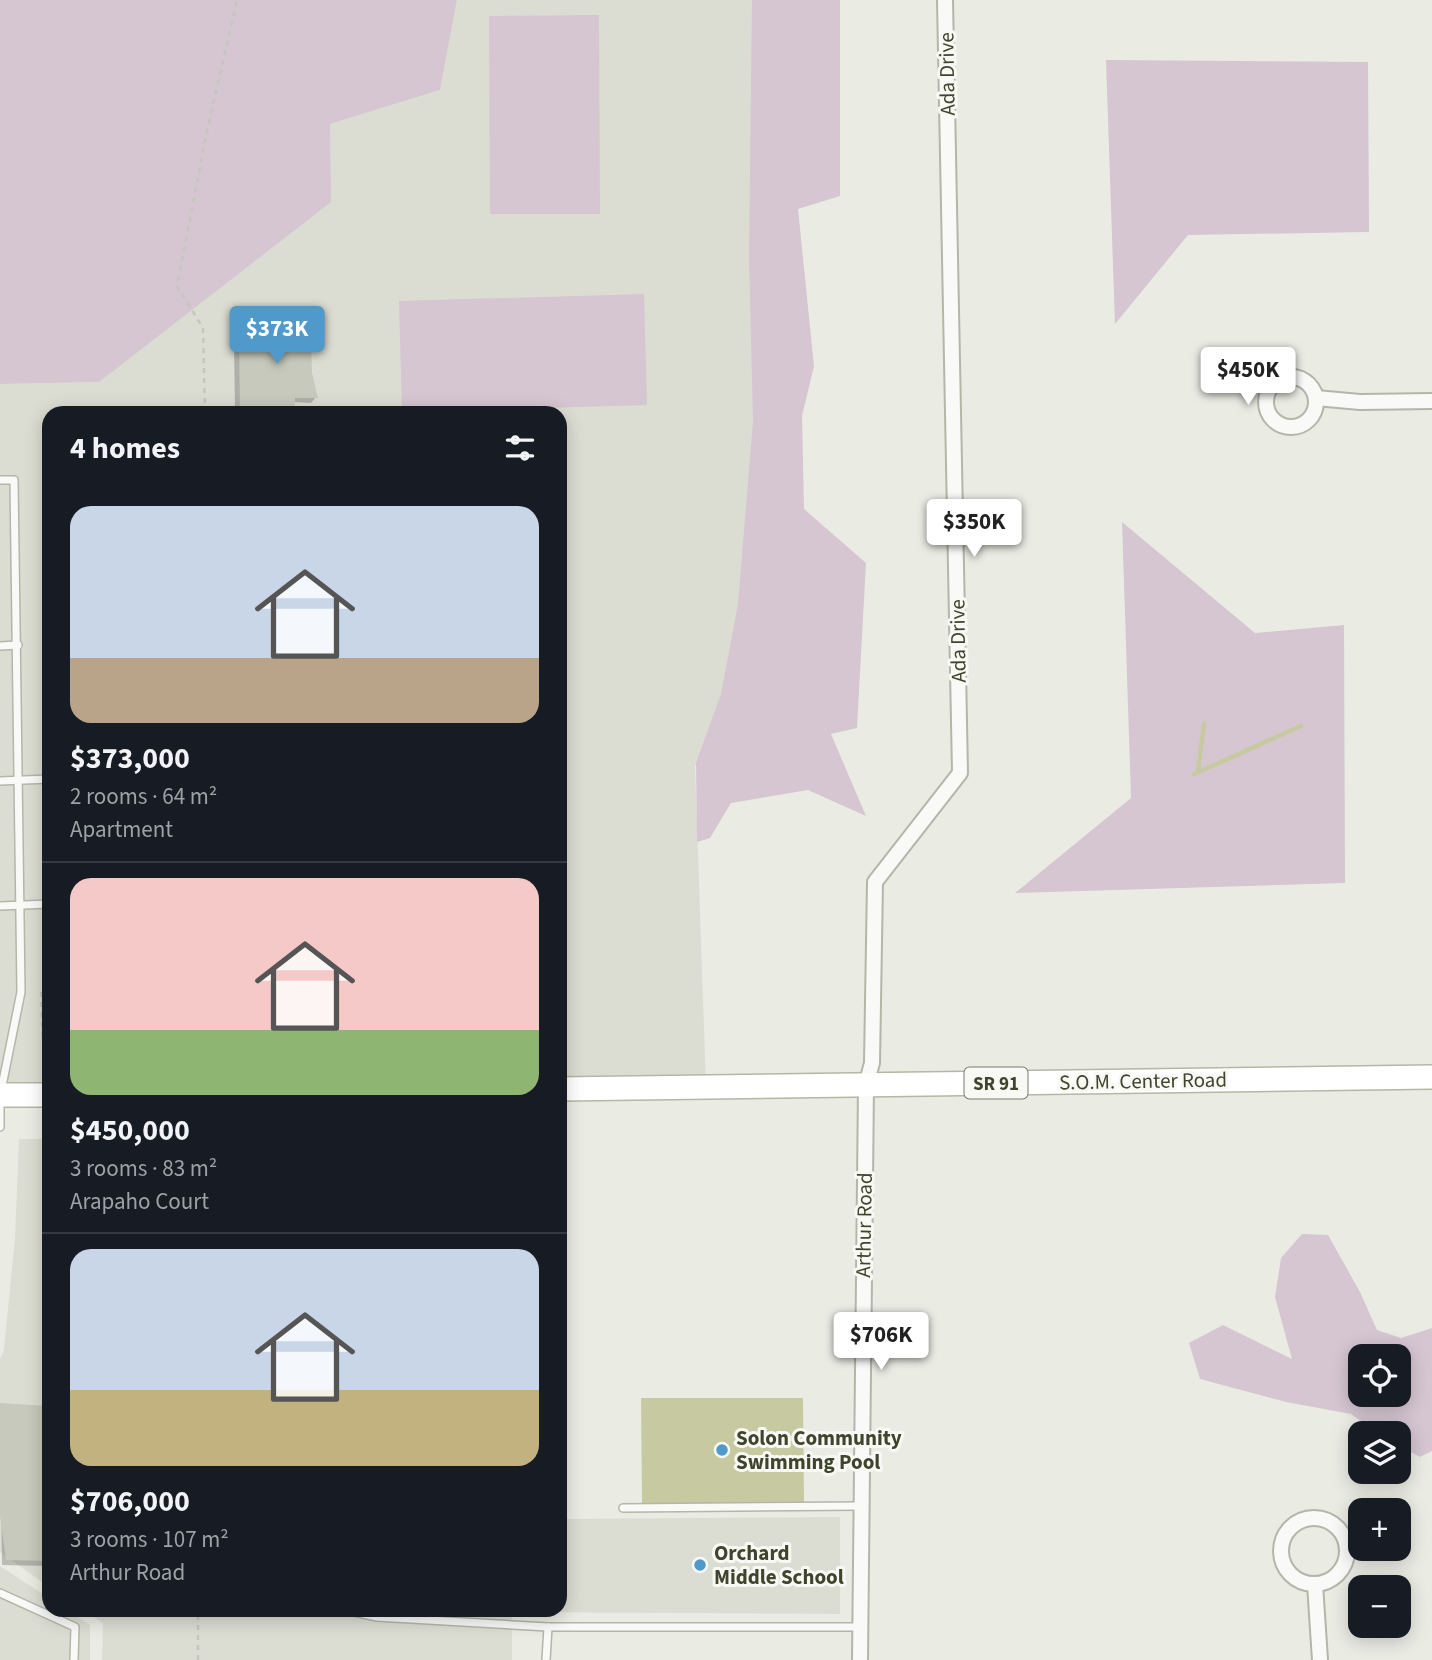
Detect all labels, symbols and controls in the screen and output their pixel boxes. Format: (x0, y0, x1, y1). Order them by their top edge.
street label: Ada Drive (931, 32, 963, 116)
pin: $373K (228, 306, 326, 366)
text: $373K (246, 312, 308, 345)
pin: $450K (1199, 348, 1297, 407)
text: $450K (1217, 353, 1279, 386)
text: 4 homes (70, 427, 180, 470)
icon: filters (501, 429, 539, 467)
pin: $350K (925, 500, 1023, 559)
text: $350K (943, 505, 1005, 538)
icon: home (242, 551, 368, 677)
street label: Ada Drive (942, 599, 974, 683)
text: $373,000 (70, 737, 190, 780)
text: 2 rooms · 64 m² (70, 780, 217, 813)
text: Apartment (70, 813, 173, 846)
icon: home (242, 923, 368, 1049)
street label: S.O.M. Center Road (1059, 1065, 1227, 1097)
road number: SR 91 (964, 1068, 1028, 1098)
text: $450,000 (70, 1109, 190, 1152)
text: 3 rooms · 83 m² (70, 1152, 217, 1185)
street label: Arthur Road (848, 1172, 880, 1278)
text: Arapaho Court (70, 1185, 209, 1218)
icon: home (242, 1294, 368, 1420)
pin: $706K (832, 1312, 930, 1372)
text: $706K (850, 1318, 912, 1351)
map controls (1348, 1344, 1411, 1638)
button: locate (1348, 1344, 1411, 1407)
button: layers (1348, 1421, 1411, 1484)
place label: Solon Community Swimming Pool (736, 1423, 902, 1477)
marker: Solon Community Swimming Pool (714, 1442, 730, 1458)
text: $706,000 (70, 1480, 190, 1523)
button: + (1348, 1498, 1411, 1561)
text: 3 rooms · 107 m² (70, 1523, 229, 1556)
place label: Orchard Middle School (714, 1538, 844, 1592)
text: Arthur Road (70, 1556, 185, 1589)
marker: Orchard Middle School (692, 1557, 708, 1573)
button: − (1348, 1575, 1411, 1638)

